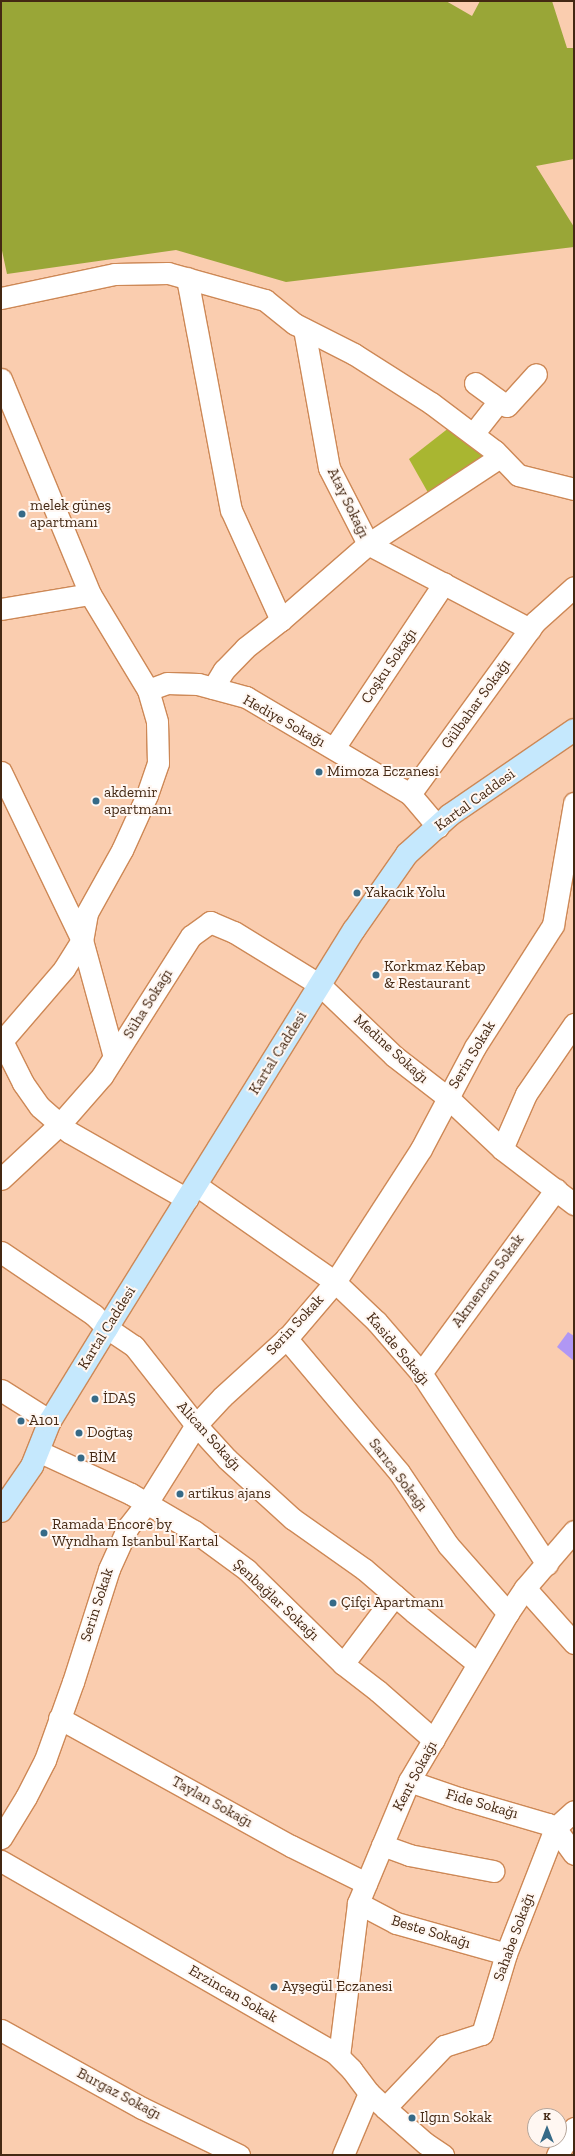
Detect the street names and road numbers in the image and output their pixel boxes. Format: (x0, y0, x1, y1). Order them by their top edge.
street label: Atay Sokağı (323, 465, 373, 541)
street label: Coşku Sokağı (357, 625, 421, 707)
street label: Gülbahar Sokağı (437, 656, 515, 752)
street label: Hediye Sokağı (240, 691, 328, 751)
street label: Kartal Caddesi (431, 765, 519, 835)
street label: Süha Sokağı (120, 966, 176, 1042)
street label: Kartal Caddesi (245, 1008, 311, 1098)
street label: Medine Sokağı (350, 1011, 432, 1087)
street label: Serin Sokak (445, 1018, 499, 1092)
street label: Akmencan Sokak (448, 1231, 528, 1331)
street label: Kartal Caddesi (74, 1283, 140, 1373)
street label: Serin Sokak (262, 1291, 328, 1359)
street label: Kaside Sokağı (362, 1309, 434, 1389)
street label: Alican Sokağı (173, 1398, 245, 1474)
street label: Sarıca Sokağı (365, 1435, 431, 1515)
street label: Şenbağlar Sokağı (229, 1555, 323, 1645)
street label: Serin Sokak (77, 1566, 117, 1644)
street label: Kent Sokağı (389, 1738, 441, 1814)
street label: Taylan Sokağı (168, 1772, 256, 1832)
street label: Fide Sokağı (444, 1785, 520, 1823)
street label: Sahabe Sokağı (490, 1890, 538, 1984)
street label: Beste Sokağı (389, 1911, 473, 1953)
street label: Erzincan Sokak (185, 1961, 281, 2027)
street label: Burgaz Sokağı (74, 2064, 164, 2124)

